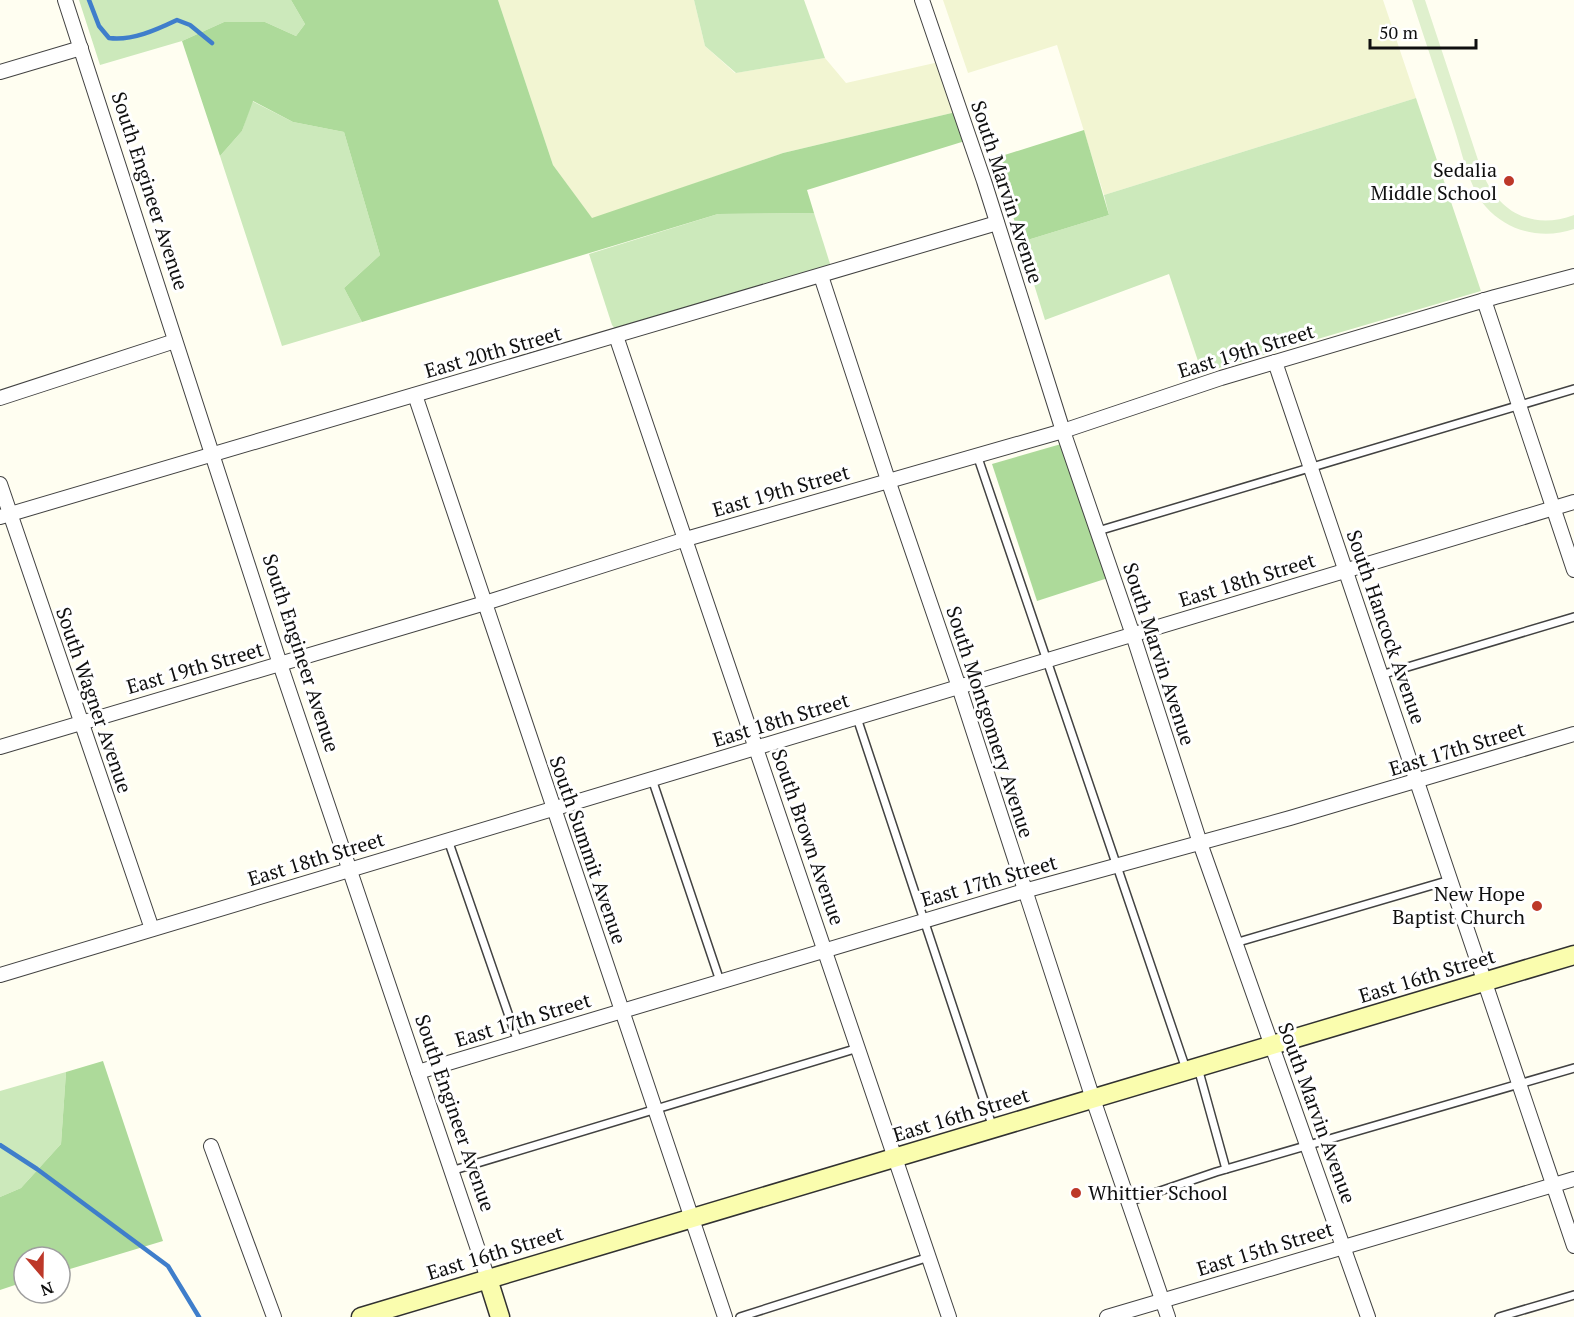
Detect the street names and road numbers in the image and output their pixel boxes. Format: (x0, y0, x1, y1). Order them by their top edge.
street label: South Engineer Avenue (106, 88, 195, 293)
street label: South Marvin Avenue (965, 97, 1050, 287)
street label: East 19th Street (1174, 317, 1318, 384)
street label: East 20th Street (421, 319, 565, 384)
street label: East 19th Street (709, 458, 853, 523)
street label: South Hancock Avenue (1341, 526, 1432, 727)
street label: East 18th Street (1175, 546, 1319, 613)
street label: South Engineer Avenue (257, 550, 346, 755)
street label: South Marvin Avenue (1117, 559, 1202, 749)
street label: South Wagner Avenue (50, 603, 139, 796)
street label: South Montgomery Avenue (940, 603, 1041, 841)
street label: East 19th Street (123, 635, 267, 700)
street label: East 18th Street (709, 686, 853, 753)
street label: East 17th Street (1386, 715, 1529, 782)
street label: South Brown Avenue (766, 745, 851, 928)
street label: South Summit Avenue (544, 752, 633, 948)
street label: East 18th Street (244, 825, 388, 892)
street label: East 17th Street (918, 848, 1061, 913)
street label: East 16th Street (1355, 942, 1499, 1009)
street label: East 17th Street (452, 986, 595, 1053)
street label: South Engineer Avenue (409, 1011, 502, 1215)
street label: South Marvin Avenue (1272, 1019, 1363, 1207)
street label: East 16th Street (889, 1081, 1033, 1148)
street label: East 15th Street (1193, 1215, 1337, 1282)
street label: East 16th Street (423, 1219, 567, 1286)

